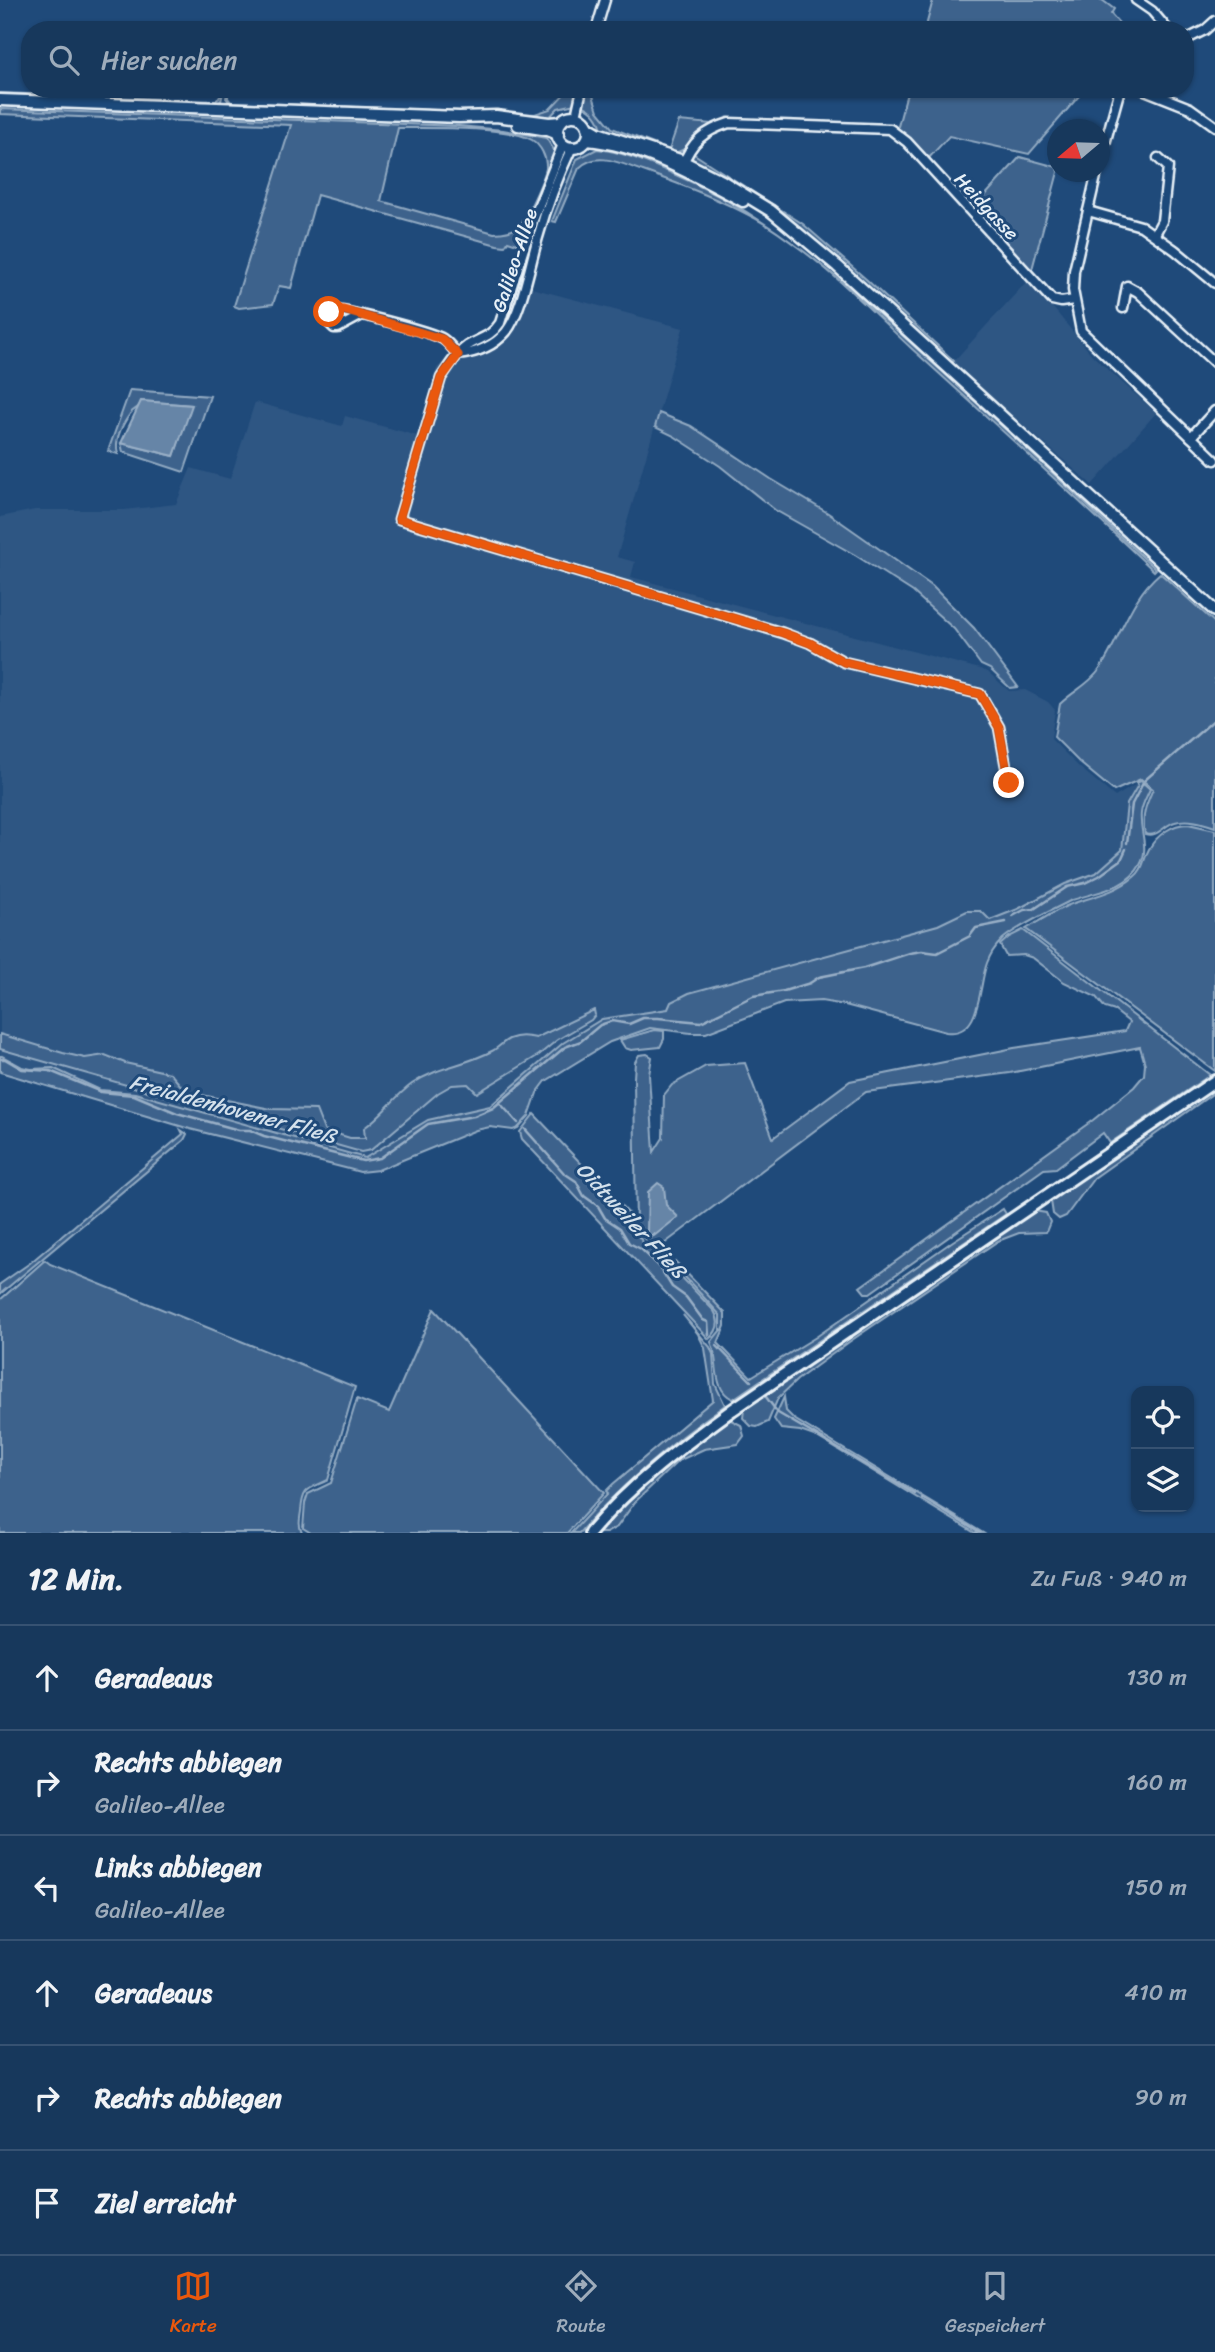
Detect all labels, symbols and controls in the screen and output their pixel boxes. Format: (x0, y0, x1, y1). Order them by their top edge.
search box (21, 21, 1194, 98)
text: Hier suchen (101, 37, 237, 83)
icon: search (45, 41, 83, 79)
north arrow (1047, 119, 1110, 182)
street label: Heidgasse (946, 164, 1027, 248)
street label: Galileo-Allee (482, 204, 547, 316)
route start (313, 296, 344, 327)
route end (993, 767, 1024, 798)
water label: Freialdenhovener Fließ (126, 1063, 343, 1155)
water label: Oidtweiler Fließ (566, 1152, 698, 1289)
map controls (1131, 1386, 1194, 1512)
button: locate (1131, 1386, 1194, 1449)
button: layers (1131, 1449, 1194, 1512)
text: 12 Min. (28, 1552, 124, 1606)
text: Zu Fuß · 940 m (1031, 1558, 1187, 1599)
text: Geradeaus (95, 1655, 212, 1701)
text: 130 m (1126, 1657, 1187, 1698)
icon: ahead (28, 1659, 66, 1697)
text: Rechts abbiegen (95, 1739, 282, 1785)
text: 160 m (1126, 1762, 1187, 1803)
icon: right (28, 1764, 66, 1802)
text: Galileo-Allee (95, 1785, 225, 1826)
text: Links abbiegen (95, 1844, 262, 1890)
text: 150 m (1125, 1867, 1187, 1908)
icon: left (28, 1869, 66, 1907)
text: Galileo-Allee (95, 1890, 225, 1931)
text: Geradeaus (95, 1970, 212, 2016)
text: 410 m (1125, 1972, 1187, 2013)
icon: ahead (28, 1974, 66, 2012)
text: Rechts abbiegen (95, 2075, 282, 2121)
text: 90 m (1135, 2077, 1187, 2118)
icon: right (28, 2079, 66, 2117)
text: Ziel erreicht (95, 2180, 235, 2226)
icon: arrive (28, 2184, 66, 2222)
tab: Karte (170, 2267, 217, 2342)
tab: Route (557, 2267, 605, 2342)
tab: Gespeichert (945, 2267, 1045, 2342)

